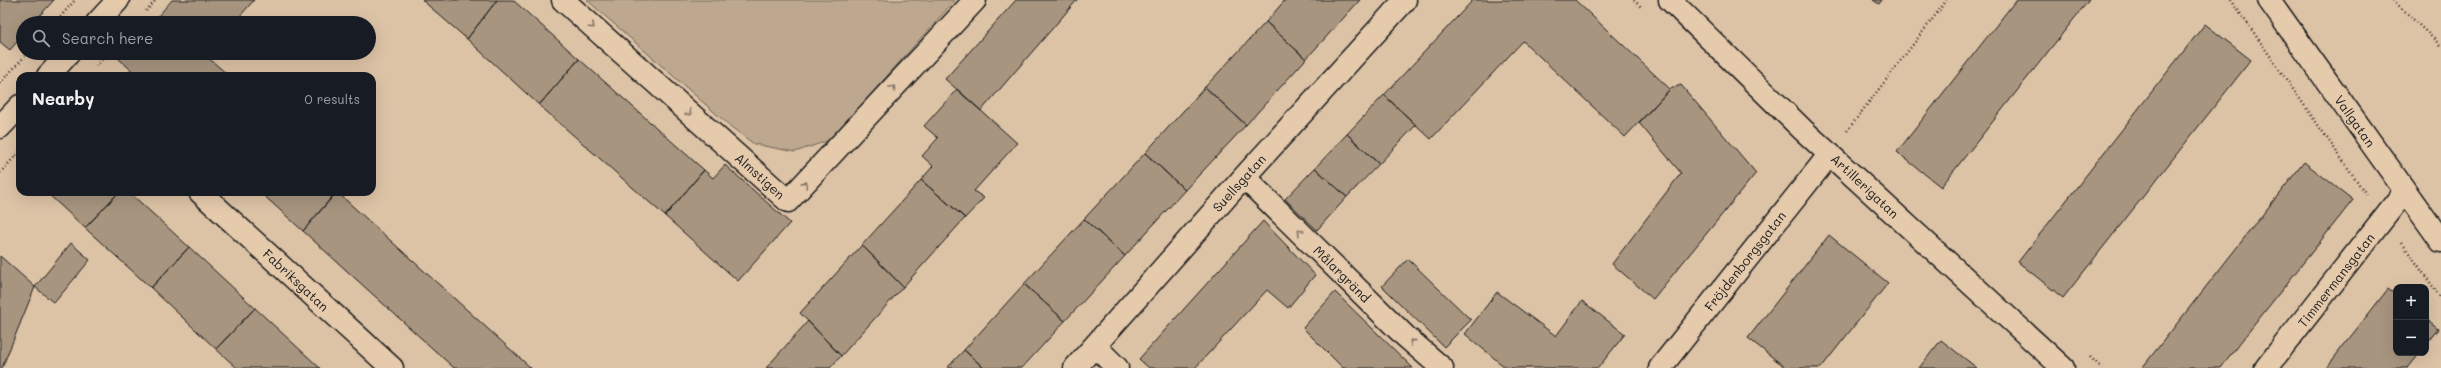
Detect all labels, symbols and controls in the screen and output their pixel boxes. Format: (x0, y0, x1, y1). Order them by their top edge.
search box (16, 16, 376, 60)
one-way arrow (587, 21, 595, 29)
icon: search (30, 27, 52, 49)
text: Search here (62, 28, 153, 48)
one-way arrow (889, 85, 896, 93)
text: Nearby (32, 87, 94, 109)
text: 0 results (305, 90, 360, 107)
street label: Vallgatan (2331, 91, 2379, 150)
one-way arrow (684, 108, 692, 115)
street label: Almstigen (732, 149, 789, 203)
street label: Suellsgatan (1208, 150, 1269, 215)
street label: Artillerigatan (1828, 150, 1903, 222)
one-way arrow (800, 181, 808, 189)
street label: Fröjdenborgsgatan (1700, 207, 1789, 314)
one-way arrow (1297, 229, 1305, 237)
street label: Timmermansgatan (2293, 229, 2378, 330)
street label: Målargränd (1310, 241, 1375, 306)
street label: Fabriksgatan (260, 245, 333, 315)
map controls (2393, 284, 2429, 356)
button: + (2393, 284, 2429, 320)
button: − (2393, 320, 2429, 356)
one-way arrow (1410, 340, 1417, 347)

